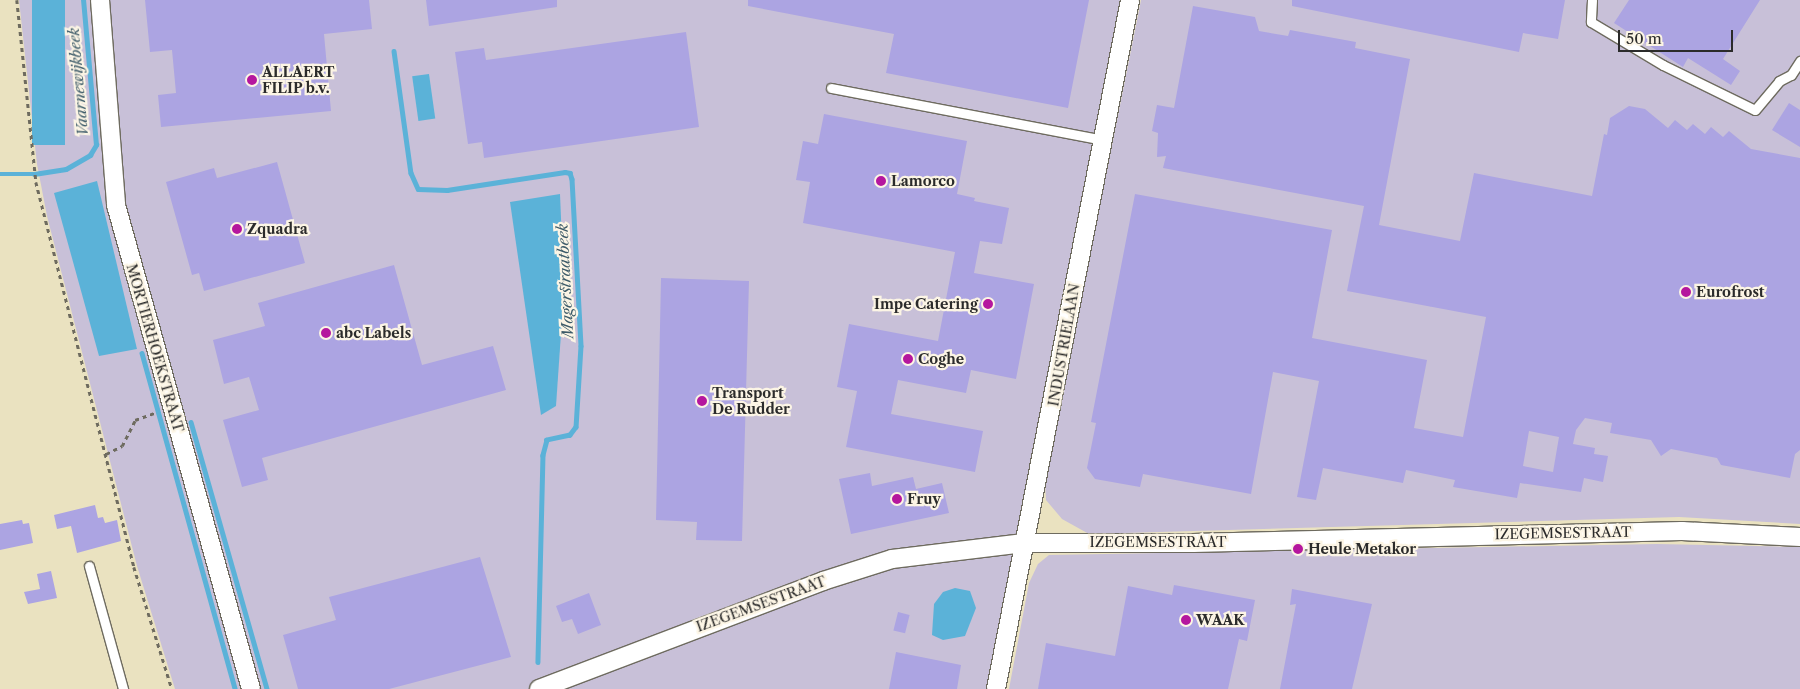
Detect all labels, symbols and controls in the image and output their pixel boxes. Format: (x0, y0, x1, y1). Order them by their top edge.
scale bar (1620, 20, 1735, 52)
water label: Vaarnewijkbeek (64, 27, 92, 137)
text: 50 m (1626, 29, 1662, 48)
place label: ALLAERT FILIP b.v. (262, 64, 334, 96)
marker: ALLAERT FILIP b.v. (246, 74, 258, 86)
place label: Lamorco (891, 173, 955, 189)
marker: Lamorco (875, 175, 887, 187)
place label: Zquadra (247, 221, 308, 237)
marker: Zquadra (231, 223, 243, 235)
water label: Magerstraatbeek (553, 223, 577, 339)
street label: MORTIERHOEKSTRAAT (123, 262, 187, 434)
street label: INDUSTRIELAAN (1045, 282, 1083, 408)
place label: Eurofrost (1696, 284, 1764, 300)
marker: Eurofrost (1680, 286, 1692, 298)
place label: Impe Catering (874, 296, 978, 312)
marker: Impe Catering (982, 298, 994, 310)
place label: abc Labels (336, 325, 411, 341)
marker: abc Labels (320, 327, 332, 339)
place label: Coghe (918, 351, 964, 367)
marker: Coghe (902, 353, 914, 365)
place label: Transport De Rudder (712, 385, 790, 418)
marker: Transport De Rudder (696, 395, 708, 407)
place label: Fruy (907, 491, 941, 507)
marker: Fruy (891, 493, 903, 505)
street label: IZEGEMSESTRAAT (1494, 523, 1632, 543)
street label: IZEGEMSESTRAAT (1090, 534, 1226, 550)
place label: Heule Metakor (1308, 541, 1416, 557)
marker: Heule Metakor (1292, 543, 1304, 555)
street label: IZEGEMSESTRAAT (694, 573, 828, 635)
place label: WAAK (1196, 612, 1245, 628)
marker: WAAK (1180, 614, 1192, 626)

